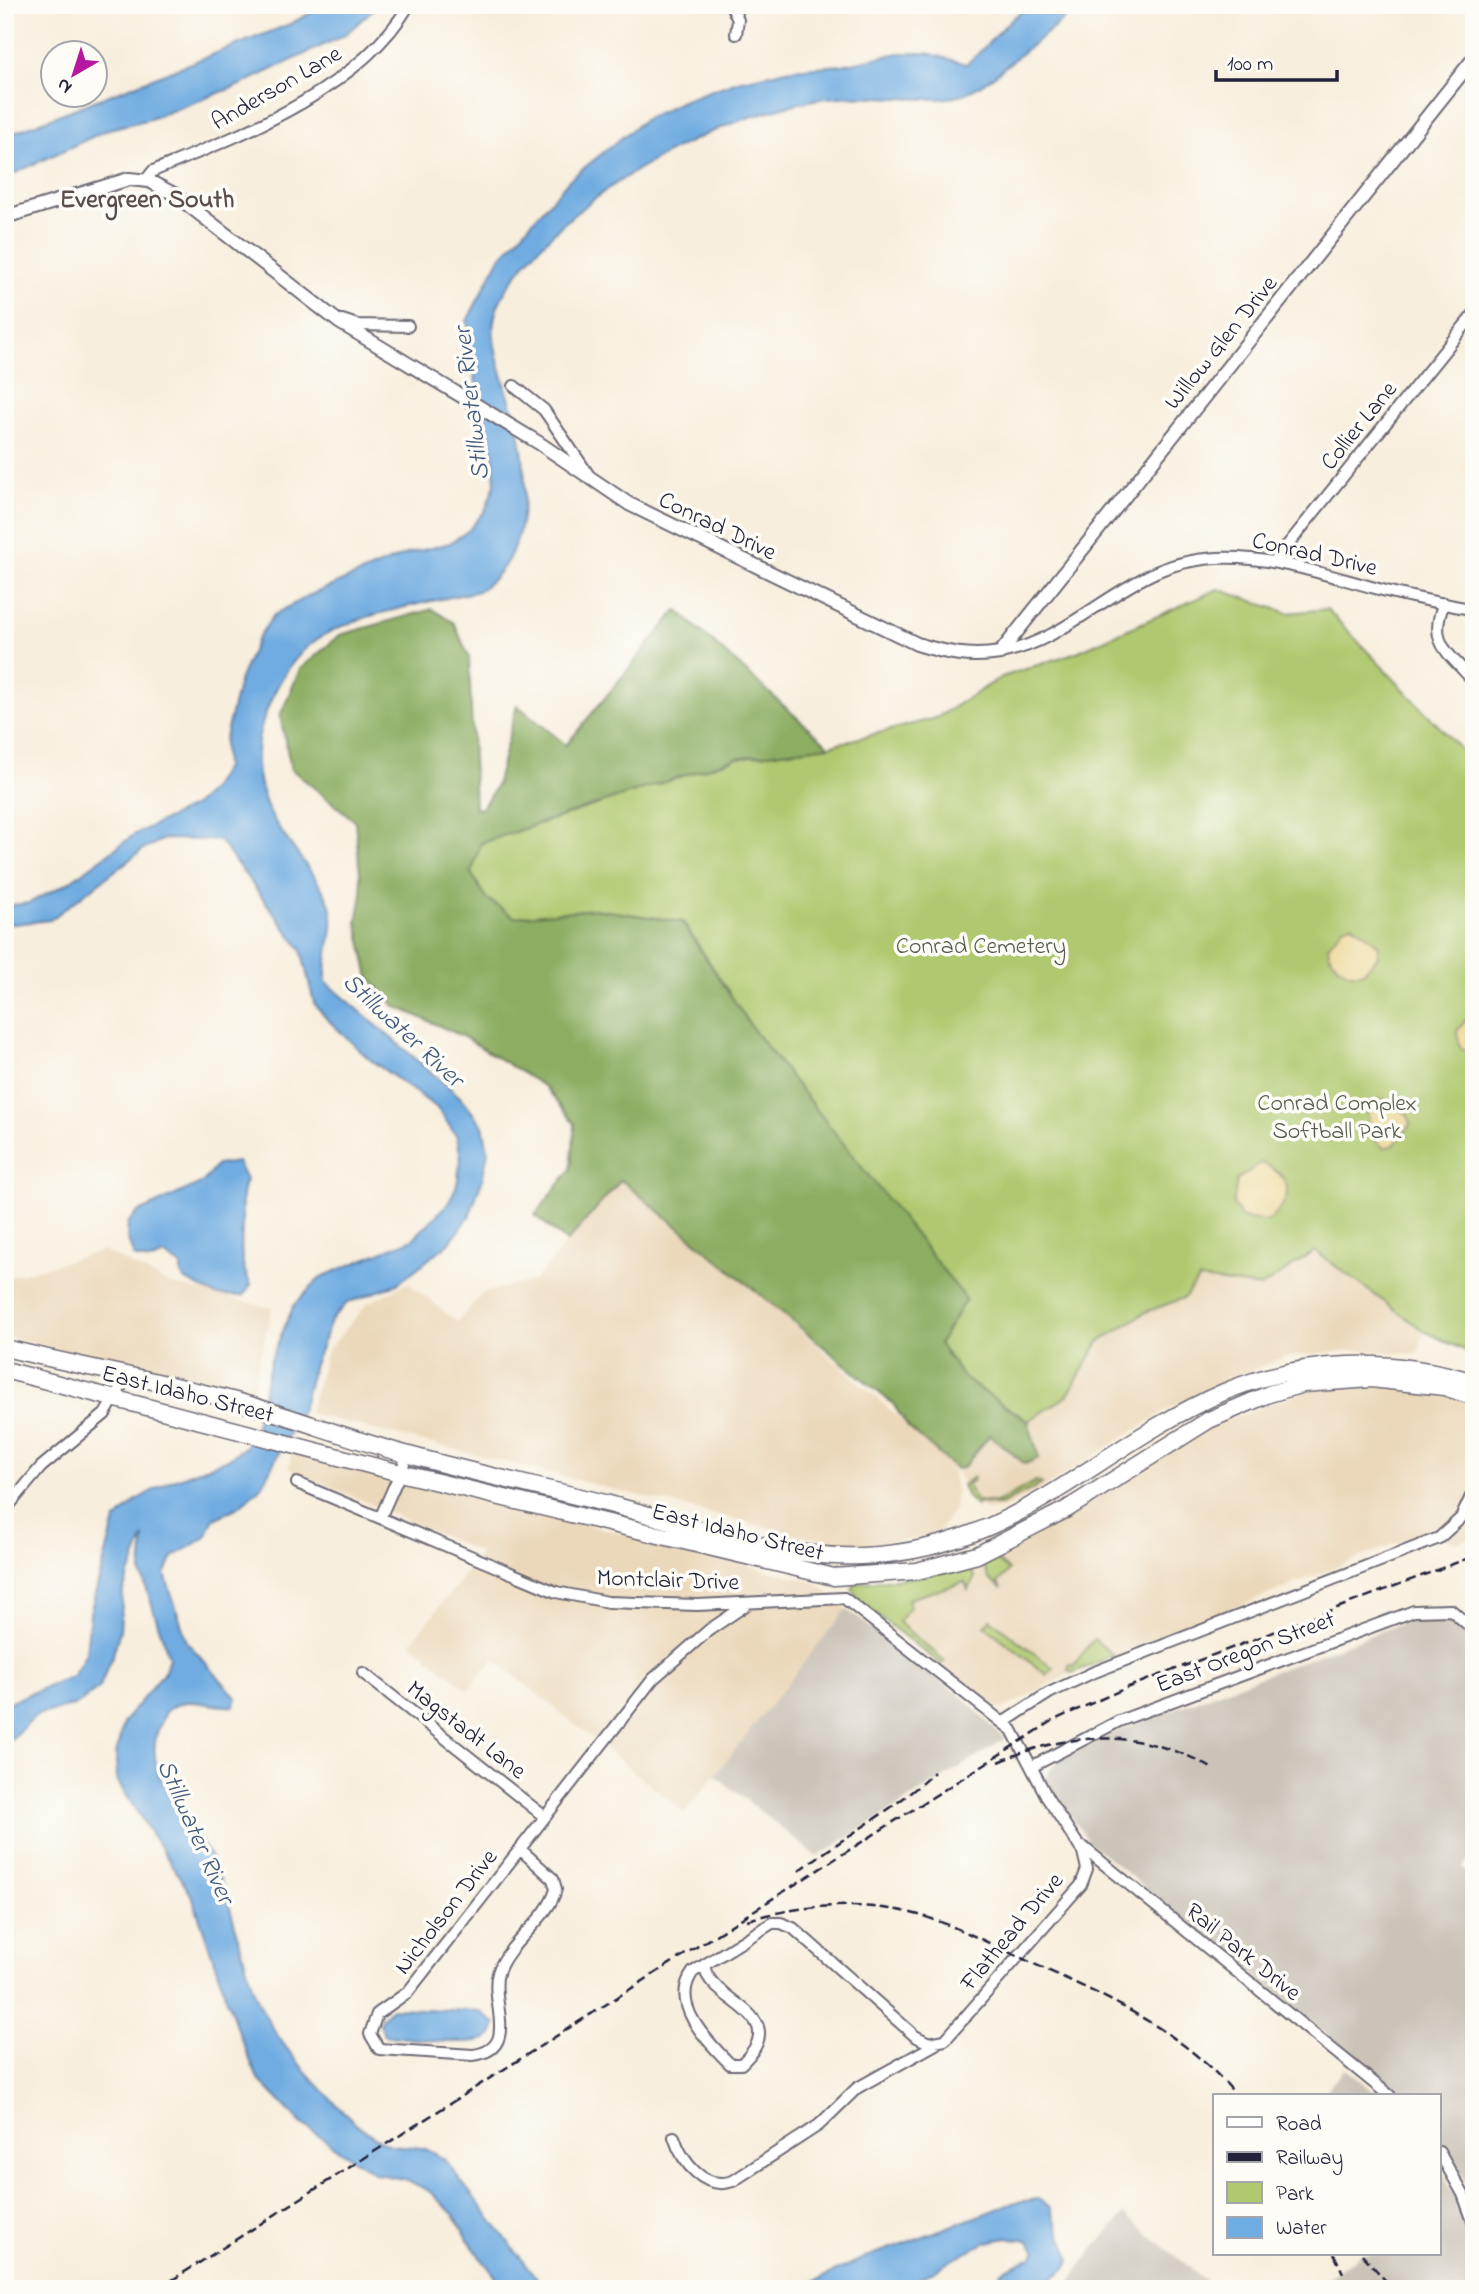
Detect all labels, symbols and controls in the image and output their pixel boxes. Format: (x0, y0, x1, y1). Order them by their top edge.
north arrow (38, 38, 108, 108)
street label: Anderson Lane (206, 38, 349, 141)
scale bar (1216, 38, 1337, 82)
text: 100 m (1227, 50, 1273, 80)
text: N (51, 71, 78, 100)
district label: Evergreen South (60, 182, 234, 221)
street label: Willow Glen Drive (1157, 269, 1287, 418)
water label: Stillwater River (444, 322, 501, 483)
street label: Collier Lane (1313, 374, 1407, 479)
street label: Conrad Drive (652, 484, 782, 571)
street label: Conrad Drive (1248, 524, 1381, 587)
park label: Conrad Cemetery (896, 930, 1066, 966)
water label: Stillwater River (333, 965, 474, 1100)
park label: Conrad Complex Softball Park (1257, 1087, 1417, 1150)
street label: East Idaho Street (98, 1357, 277, 1434)
street label: East Idaho Street (648, 1495, 827, 1572)
street label: Montclair Drive (596, 1562, 740, 1601)
street label: East Oregon Street (1151, 1603, 1341, 1704)
street label: Magstadt Lane (398, 1673, 533, 1789)
water label: Stillwater River (145, 1754, 244, 1913)
street label: Nicholson Drive (387, 1842, 507, 1983)
street label: Flathead Drive (952, 1866, 1073, 2000)
street label: Rail Park Drive (1177, 1895, 1308, 2011)
legend (1213, 2094, 1440, 2256)
text: Road (1276, 2110, 1322, 2140)
text: Railway (1276, 2144, 1343, 2176)
text: Park (1276, 2180, 1315, 2210)
text: Water (1276, 2214, 1327, 2244)

